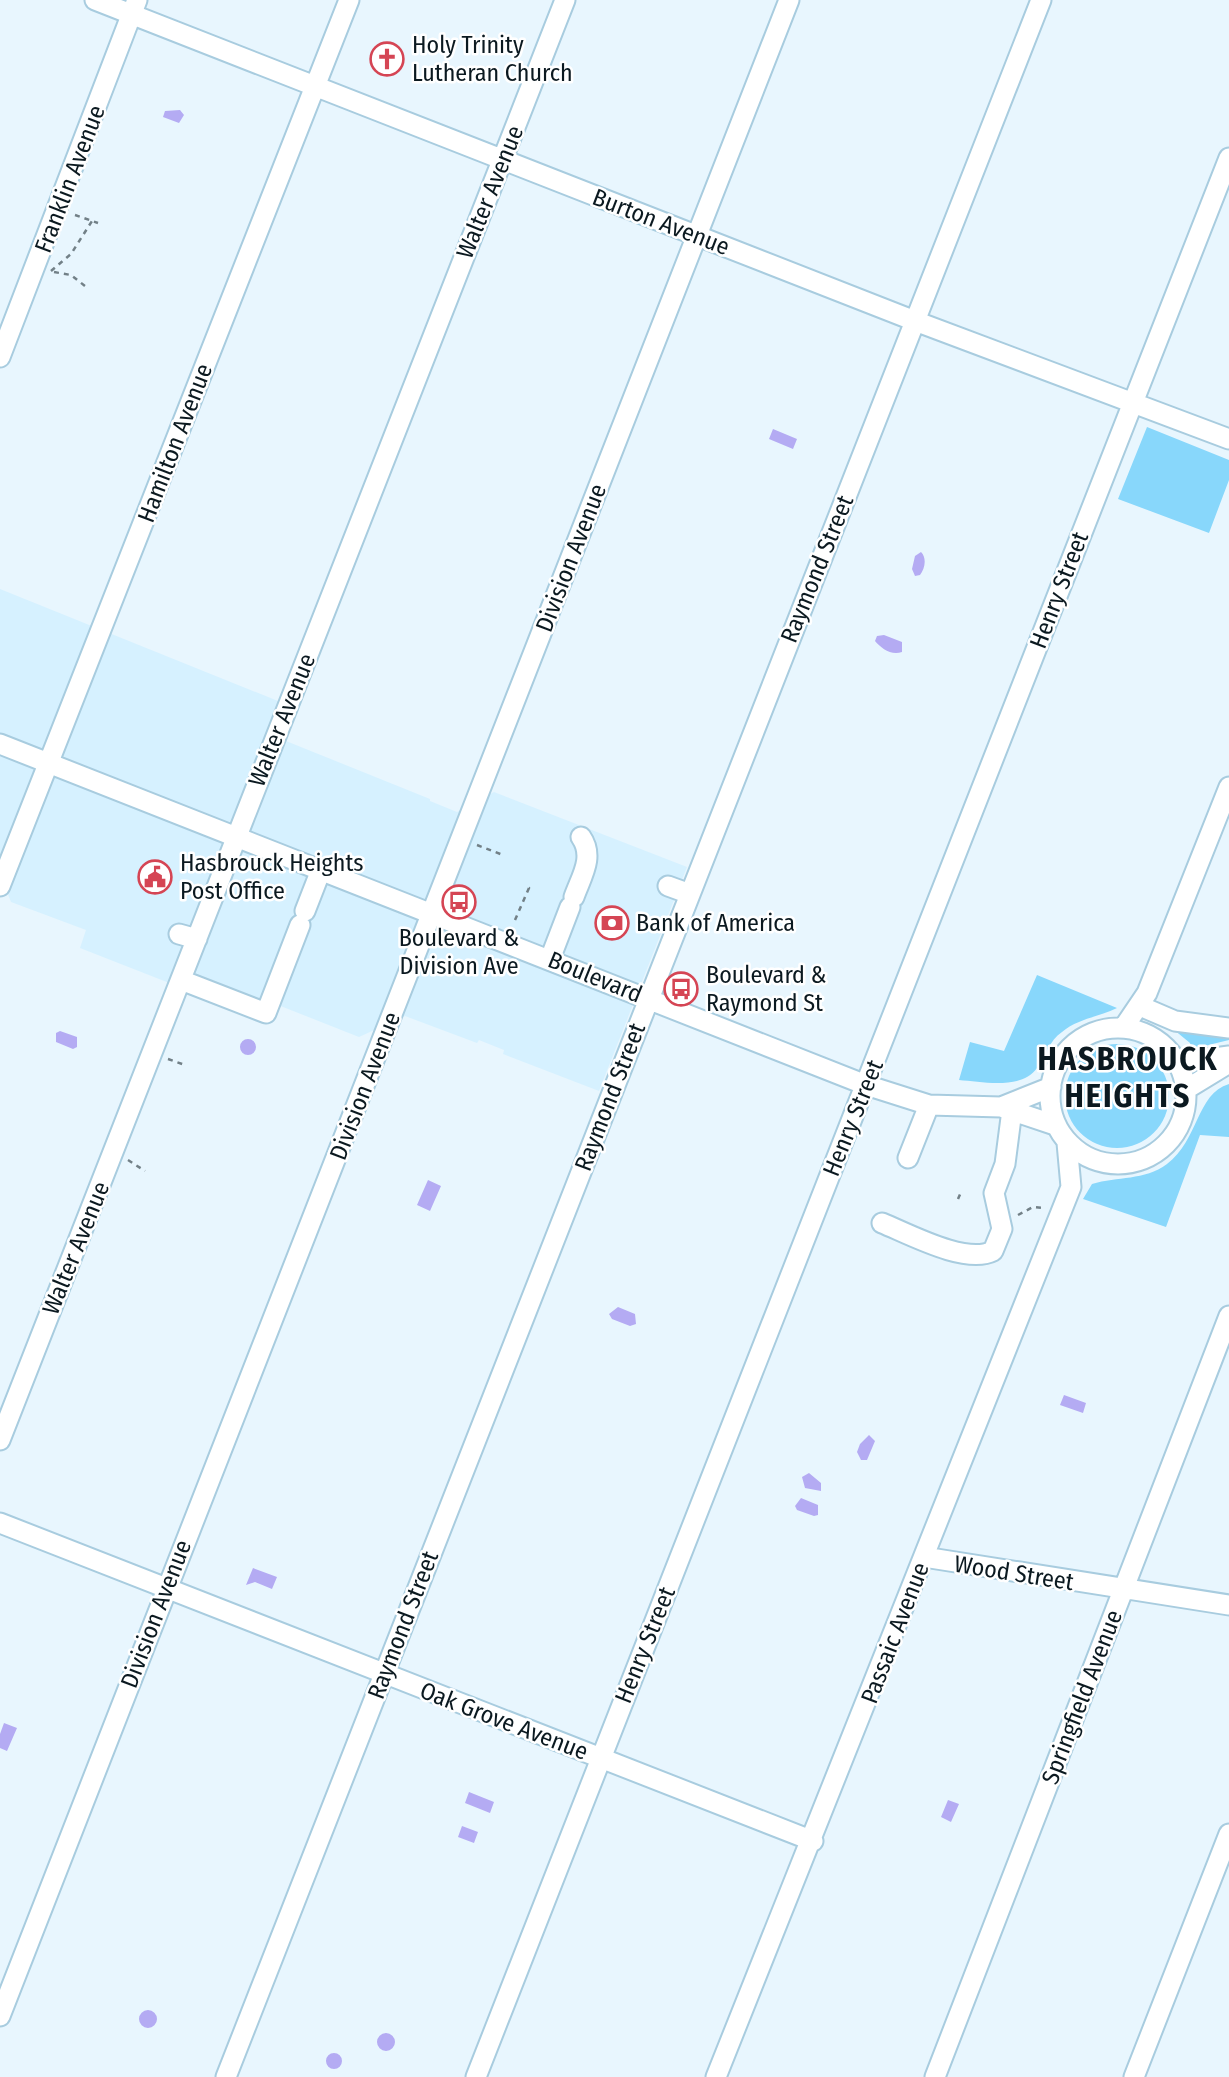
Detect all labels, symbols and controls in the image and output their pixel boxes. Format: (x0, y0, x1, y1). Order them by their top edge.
place label: Holy Trinity Lutheran Church (412, 31, 573, 87)
church icon: Holy Trinity Lutheran Church (368, 40, 406, 78)
street label: Franklin Avenue (29, 101, 111, 257)
street label: Walter Avenue (451, 122, 529, 262)
street label: Burton Avenue (588, 183, 734, 261)
street label: Hamilton Avenue (132, 360, 218, 526)
street label: Division Avenue (530, 480, 612, 636)
street label: Raymond Street (775, 491, 859, 647)
street label: Henry Street (1024, 528, 1094, 652)
street label: Walter Avenue (243, 650, 321, 790)
place label: Hasbrouck Heights Post Office (180, 849, 364, 905)
public building icon: Hasbrouck Heights Post Office (136, 858, 174, 896)
bus stop icon: Boulevard & Division Ave (440, 883, 478, 921)
bank icon: Bank of America (593, 904, 631, 942)
place label: Bank of America (636, 909, 795, 937)
place label: Boulevard & Division Ave (399, 924, 519, 980)
street label: Boulevard (544, 945, 646, 1009)
place label: Boulevard & Raymond St (706, 961, 827, 1017)
bus stop icon: Boulevard & Raymond St (662, 970, 700, 1008)
street label: Division Avenue (324, 1008, 406, 1164)
street label: Raymond Street (569, 1019, 651, 1175)
district label: HASBROUCK HEIGHTS (1037, 1040, 1219, 1115)
street label: Henry Street (817, 1056, 889, 1180)
street label: Walter Avenue (37, 1178, 115, 1318)
street label: Division Avenue (115, 1536, 197, 1692)
street label: Raymond Street (362, 1547, 444, 1703)
street label: Wood Street (952, 1550, 1076, 1596)
street label: Passaic Avenue (855, 1559, 935, 1707)
street label: Henry Street (609, 1583, 681, 1707)
street label: Springfield Avenue (1036, 1606, 1128, 1788)
street label: Oak Grove Avenue (416, 1676, 592, 1766)

